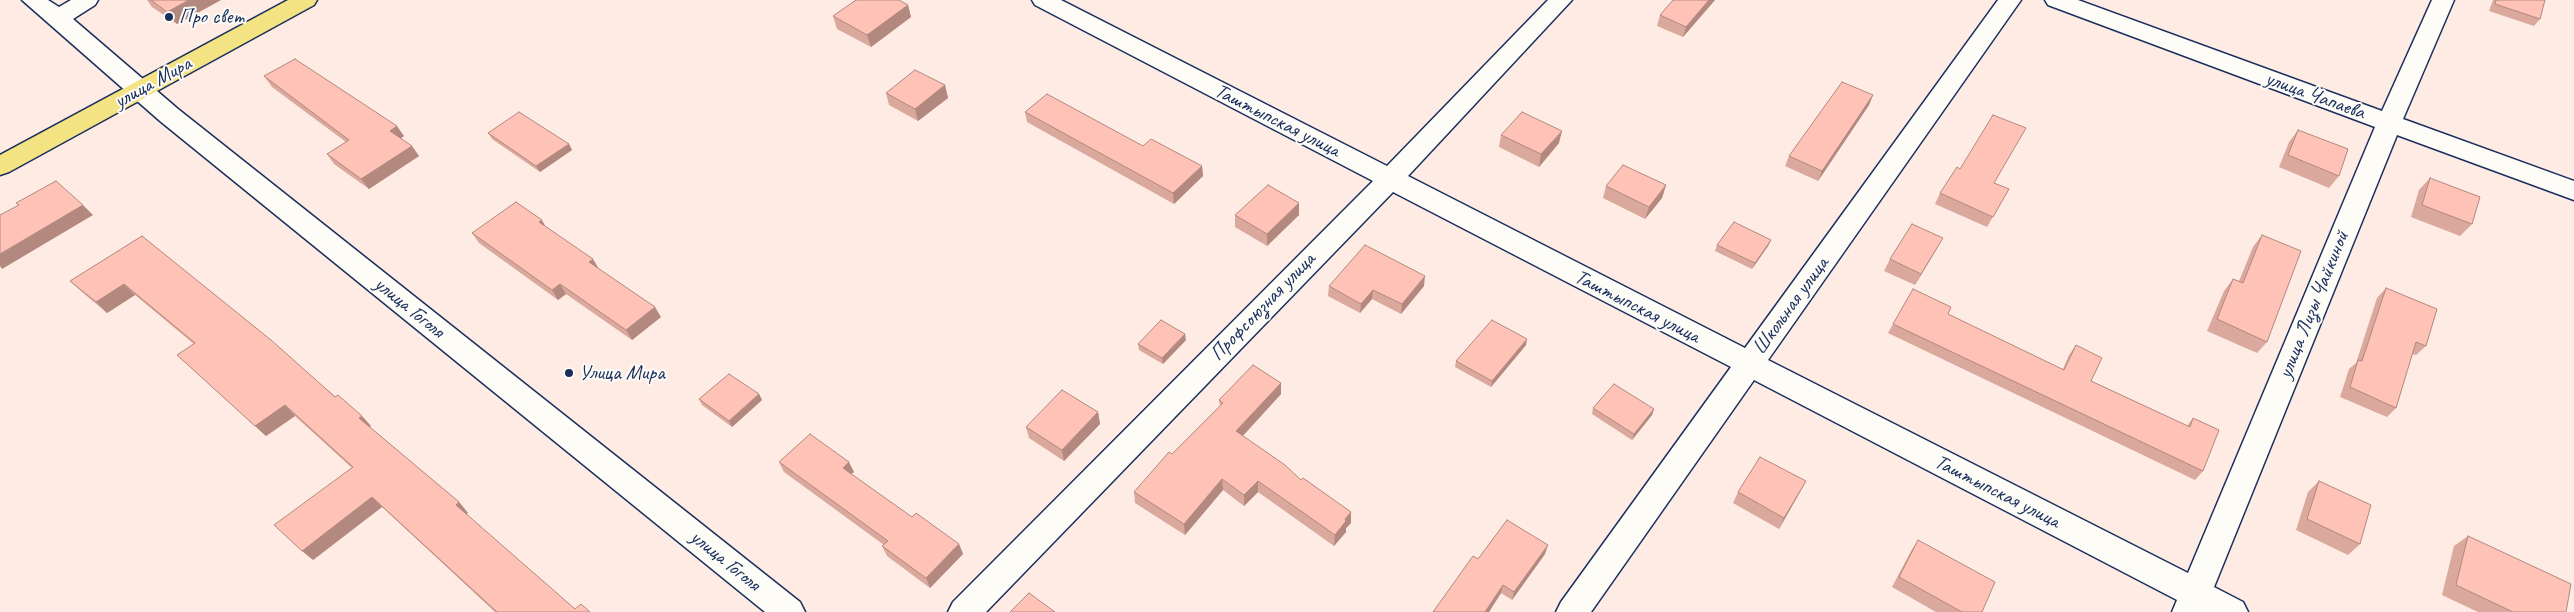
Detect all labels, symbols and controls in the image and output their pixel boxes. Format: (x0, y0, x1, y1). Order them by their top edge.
place label: Про свет (179, 4, 244, 30)
marker: Про свет (163, 11, 175, 23)
street label: улица Мира (110, 52, 196, 114)
street label: улица Чапаева (2262, 66, 2368, 126)
street label: Таштыпская улица (1210, 79, 1344, 163)
street label: улица Лизы Чайкиной (2273, 228, 2355, 382)
street label: Профсоюзная улица (1205, 248, 1321, 366)
street label: Школьная улица (1747, 252, 1835, 360)
street label: Таштыпская улица (1570, 265, 1704, 349)
street label: улица Гоголя (369, 272, 449, 344)
place label: Улица Мира (579, 360, 665, 386)
marker: Улица Мира (563, 367, 575, 379)
street label: Таштыпская улица (1930, 450, 2064, 534)
street label: улица Гоголя (685, 525, 765, 597)

